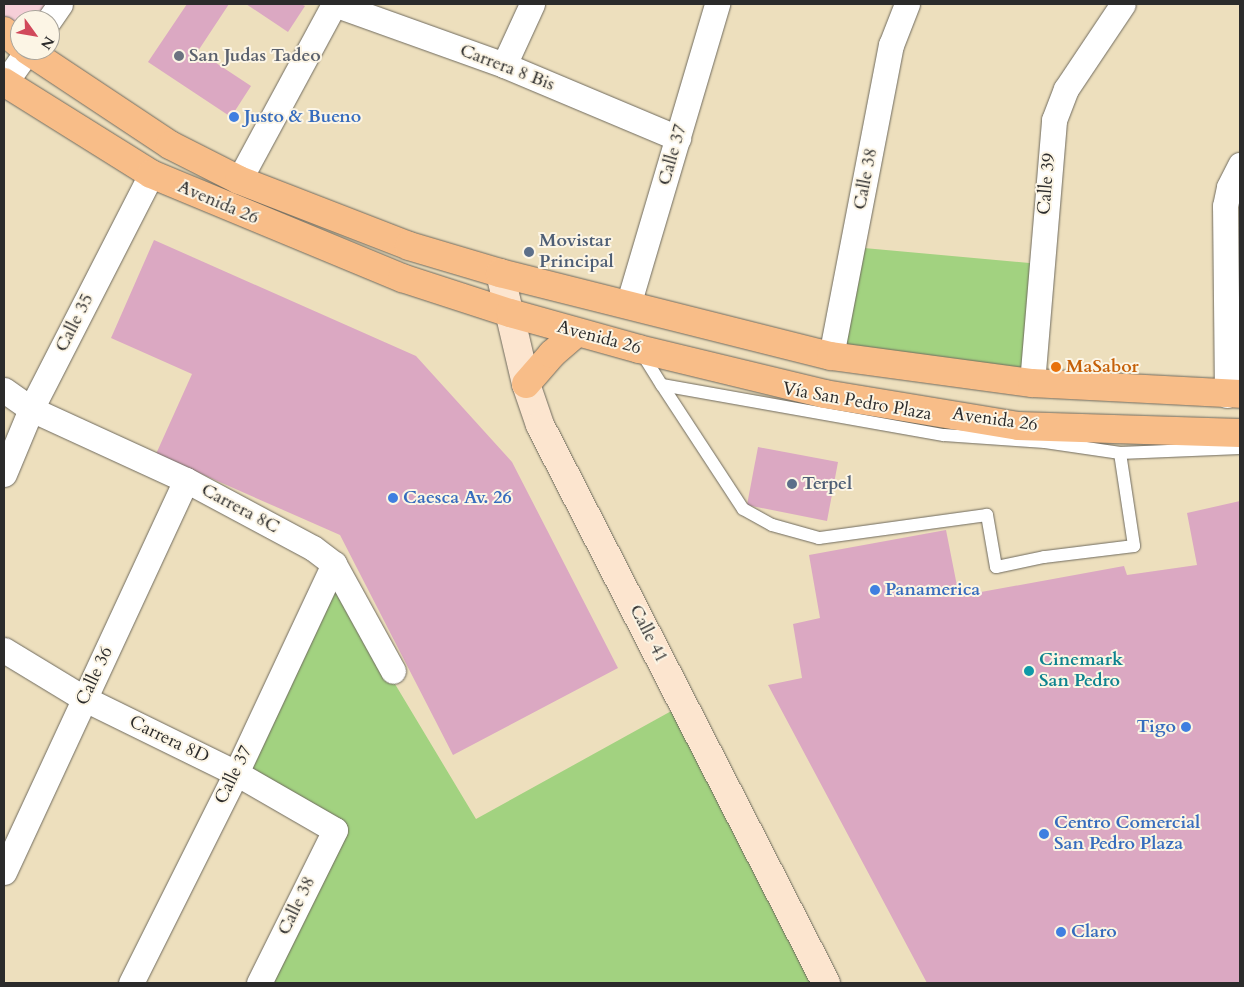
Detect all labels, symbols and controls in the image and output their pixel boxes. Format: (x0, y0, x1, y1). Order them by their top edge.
north arrow (10, 10, 60, 60)
text: N (36, 32, 59, 53)
street label: Carrera 8 Bis (457, 40, 557, 96)
place label: San Judas Tadeo (189, 45, 321, 67)
marker: San Judas Tadeo (173, 50, 185, 62)
place label: Justo & Bueno (244, 106, 361, 128)
marker: Justo & Bueno (228, 111, 240, 123)
street label: Calle 37 (654, 122, 692, 188)
street label: Calle 38 (849, 146, 883, 212)
street label: Calle 39 (1034, 152, 1060, 216)
street label: Avenida 26 (174, 176, 262, 230)
place label: Movistar Principal (539, 231, 614, 274)
marker: Movistar Principal (523, 246, 535, 258)
street label: Calle 35 (51, 290, 99, 356)
street label: Avenida 26 (555, 316, 643, 360)
place label: MaSabor (1066, 356, 1139, 378)
marker: MaSabor (1050, 361, 1062, 373)
street label: Vía San Pedro Plaza (781, 378, 933, 426)
street label: Avenida 26 (951, 403, 1039, 437)
place label: Terpel (802, 473, 852, 495)
marker: Terpel (786, 478, 798, 490)
street label: Carrera 8C (197, 480, 283, 538)
place label: Caesca Av. 26 (403, 487, 512, 509)
marker: Caesca Av. 26 (387, 492, 399, 504)
place label: Panamerica (885, 579, 980, 601)
marker: Panamerica (869, 584, 881, 596)
street label: Calle 41 (624, 601, 672, 667)
street label: Calle 36 (72, 643, 118, 709)
place label: Cinemark San Pedro (1039, 650, 1123, 692)
marker: Cinemark San Pedro (1023, 665, 1035, 677)
street label: Carrera 8D (126, 711, 212, 769)
place label: Tigo (1137, 716, 1176, 738)
marker: Tigo (1180, 721, 1192, 733)
street label: Calle 37 (211, 742, 257, 808)
place label: Centro Comercial San Pedro Plaza (1054, 813, 1200, 856)
marker: Centro Comercial San Pedro Plaza (1038, 828, 1050, 840)
street label: Calle 38 (274, 873, 320, 939)
place label: Claro (1071, 921, 1117, 943)
marker: Claro (1055, 926, 1067, 938)

